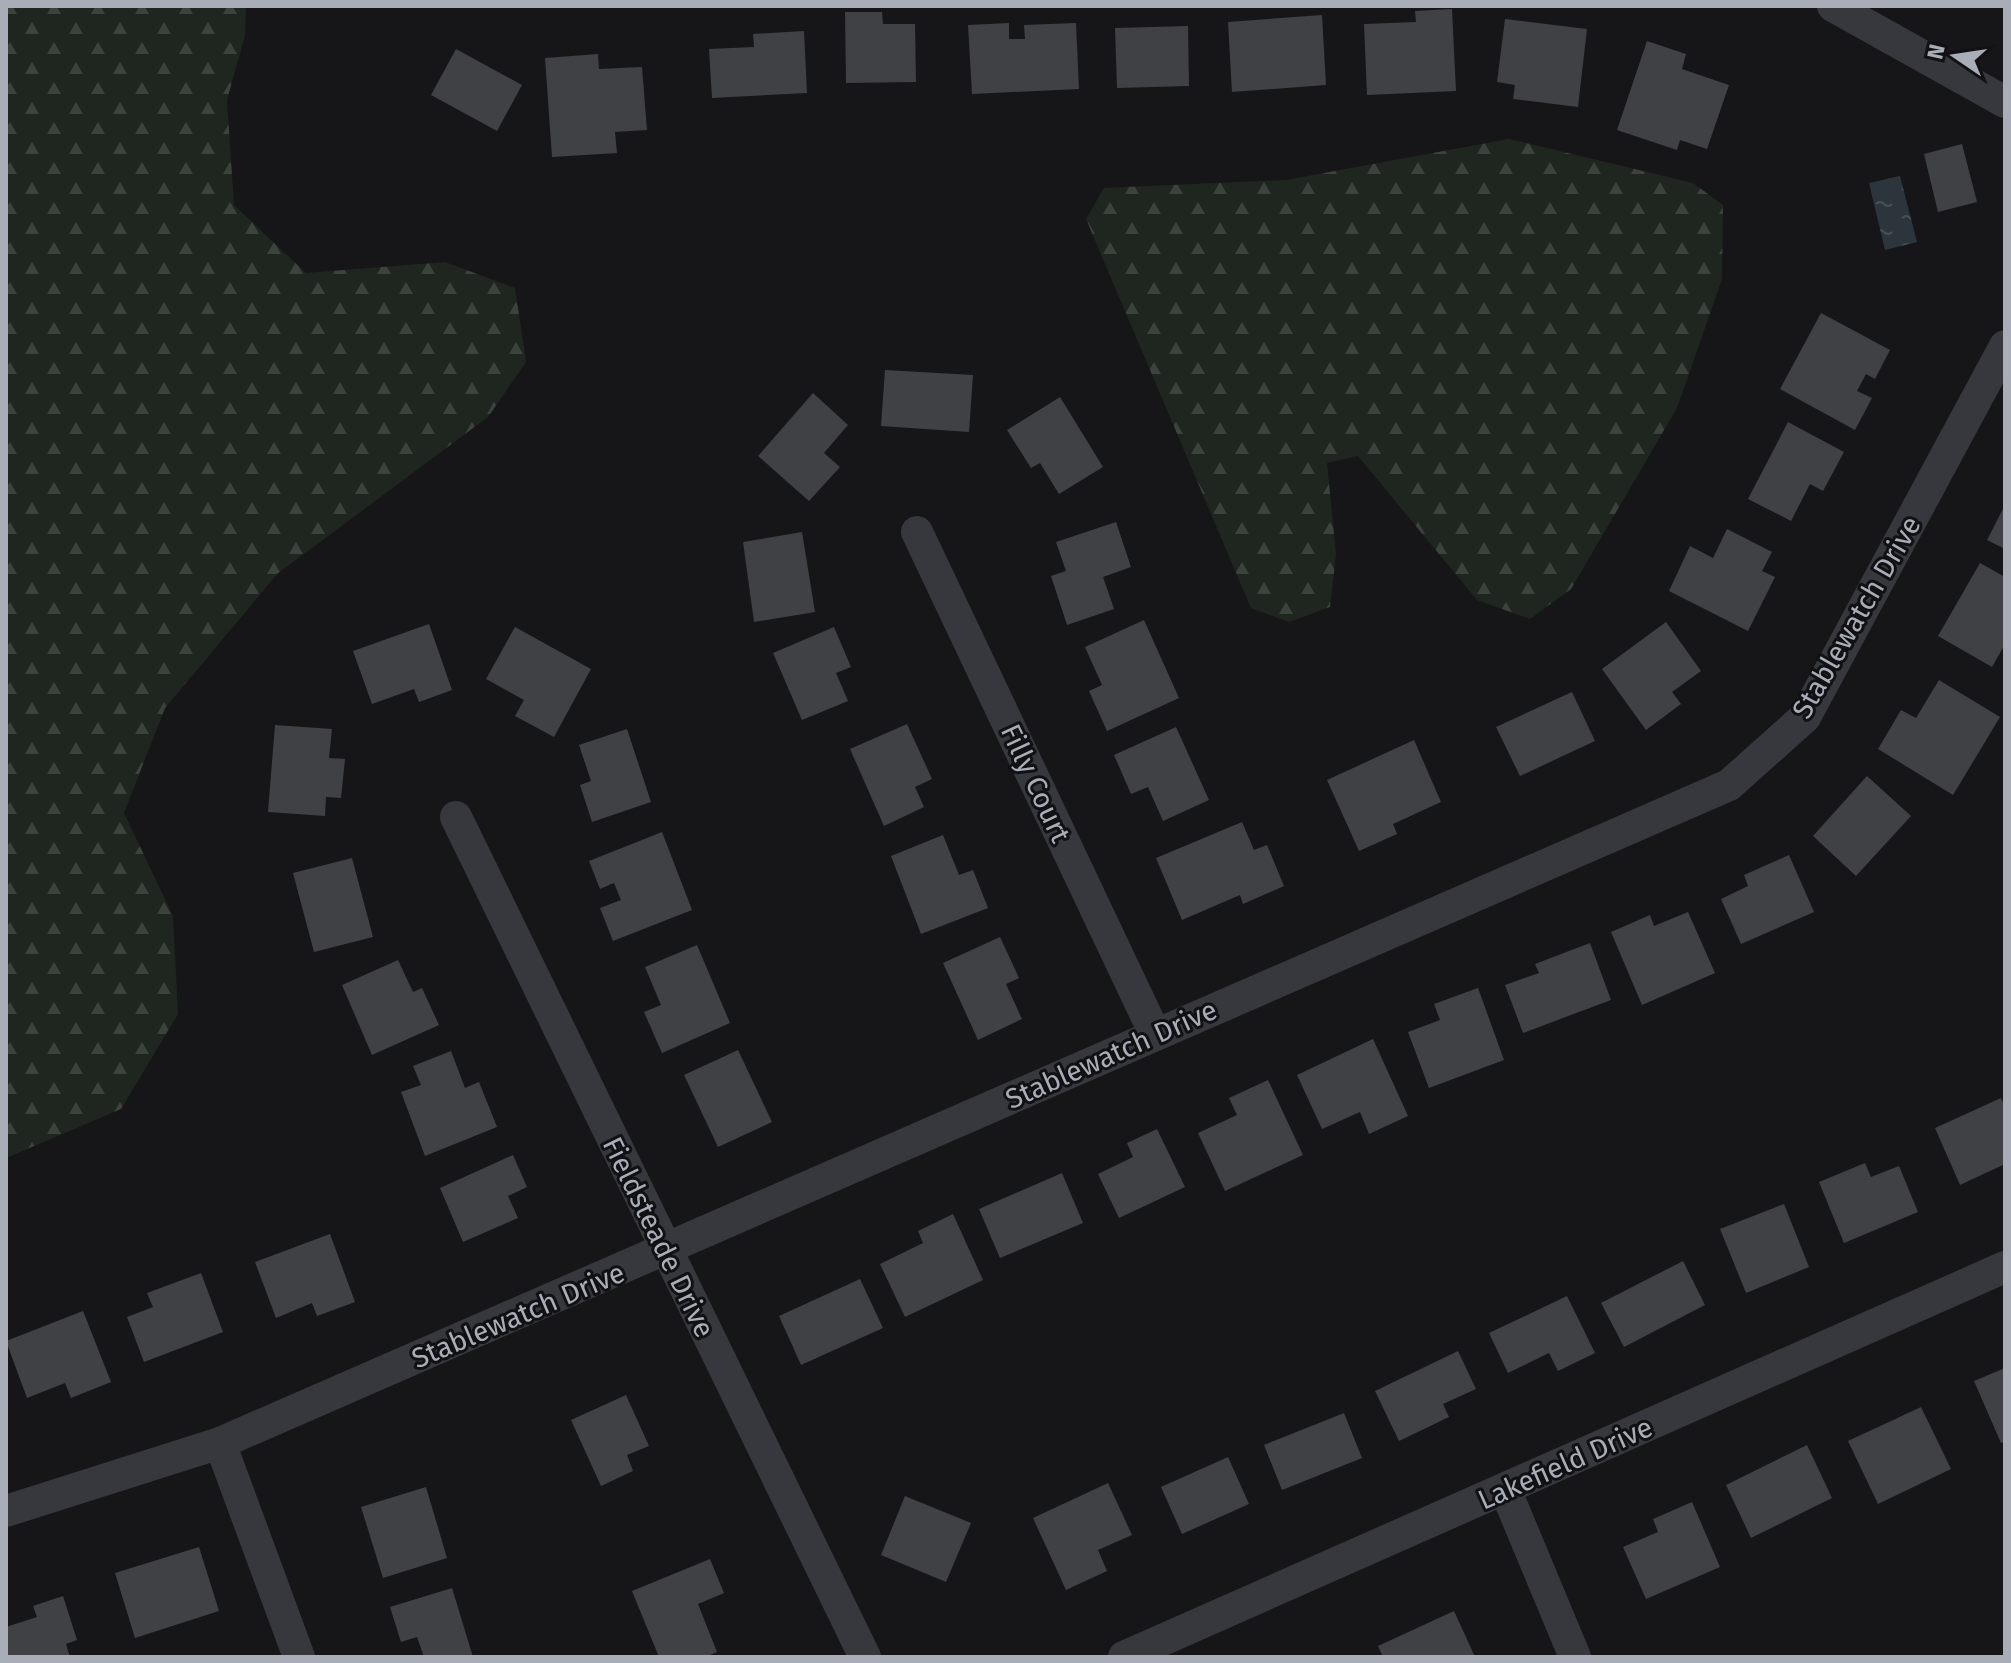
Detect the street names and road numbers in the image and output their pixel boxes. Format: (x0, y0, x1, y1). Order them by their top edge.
street label: Stablewatch Drive (1785, 510, 1928, 724)
street label: Filly Court (994, 719, 1078, 848)
street label: Stablewatch Drive (1000, 993, 1222, 1116)
street label: Fieldsteade Drive (596, 1132, 721, 1343)
street label: Stablewatch Drive (407, 1256, 630, 1375)
street label: Lakefield Drive (1473, 1410, 1658, 1517)

